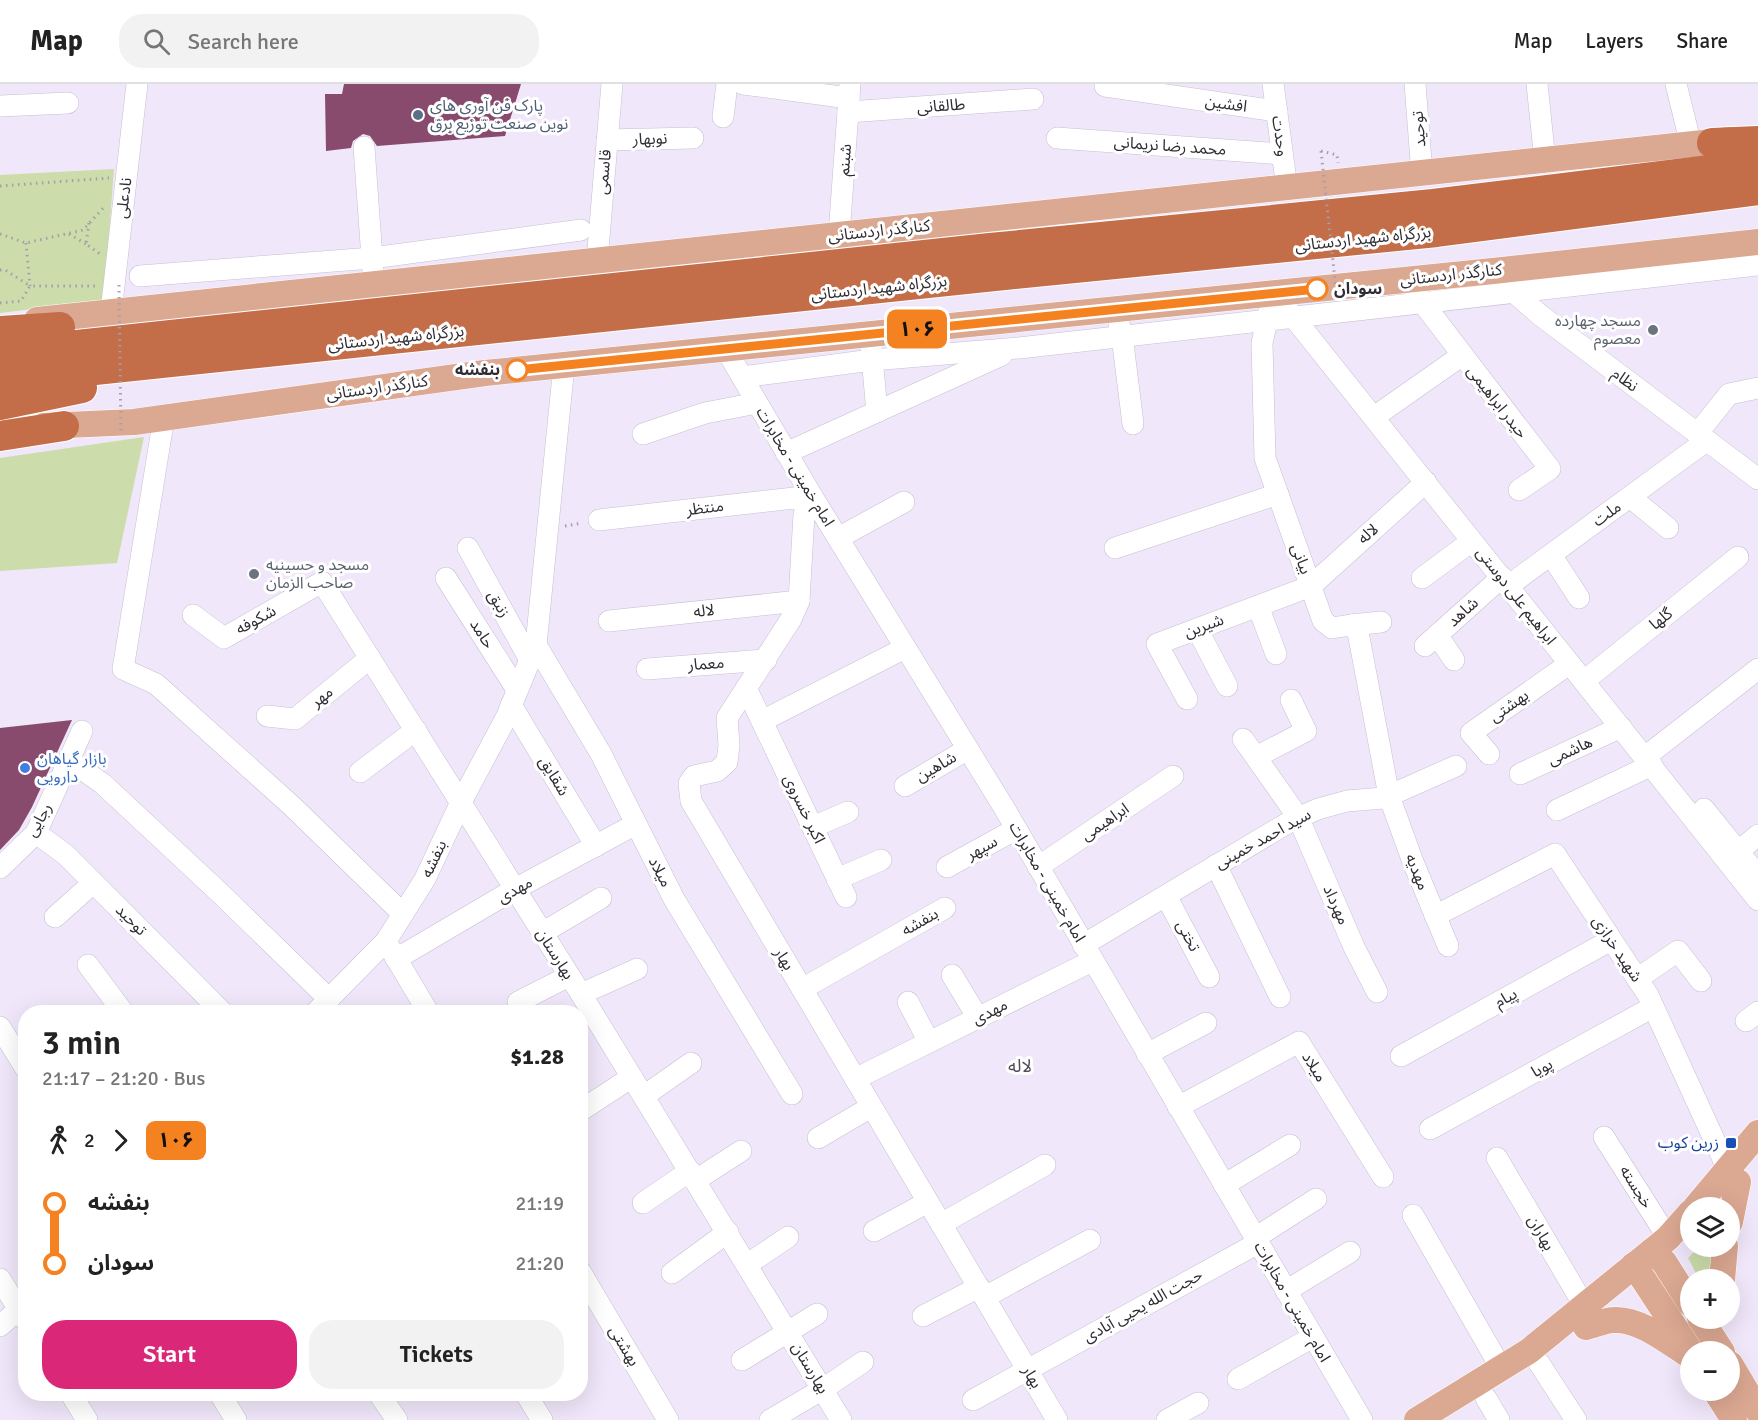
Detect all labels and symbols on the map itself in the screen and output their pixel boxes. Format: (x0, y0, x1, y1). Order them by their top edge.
street label: افشین (1204, 91, 1248, 117)
street label: طالقانی (916, 94, 966, 118)
place label: پارک فن آوری های نوین صنعت توزیع برق (430, 96, 568, 136)
marker: پارک فن آوری های نوین صنعت توزیع برق (411, 108, 425, 122)
street label: توحید (1407, 110, 1431, 148)
street label: وحدت (1267, 114, 1293, 158)
street label: نوبهار (631, 128, 668, 150)
street label: محمد رضا نریمانی (1113, 132, 1227, 160)
street label: شبنم (834, 143, 858, 177)
street label: قاسمی (592, 149, 616, 195)
street label: نادعلی (112, 176, 136, 220)
street label: کنارگذر اردستانی (827, 216, 931, 246)
street label: بزرگراه شهید اردستانی (1294, 222, 1432, 256)
street label: کنارگذر اردستانی (1399, 260, 1503, 290)
street label: بزرگراه شهید اردستانی (810, 271, 948, 305)
marker: سودان (1306, 278, 1328, 300)
place label: سودان (1334, 279, 1382, 299)
line badge: ۱۰۶ (882, 310, 952, 348)
place label: مسجد چهارده معصوم (1555, 311, 1641, 351)
street label: بزرگراه شهید اردستانی (327, 321, 465, 355)
marker: مسجد چهارده معصوم (1646, 323, 1660, 337)
marker: بنفشه (506, 359, 528, 381)
place label: بنفشه (455, 360, 500, 380)
street label: حیدر ابراهیمی (1462, 361, 1532, 443)
street label: نظام (1607, 364, 1642, 398)
street label: کنارگذر اردستانی (325, 371, 430, 405)
street label: امام خمینی - مخابرات (750, 404, 839, 531)
street label: منتظر (684, 496, 725, 520)
street label: ملت (1589, 497, 1625, 531)
street label: لاله (1353, 519, 1383, 549)
street label: بیانی (1286, 541, 1316, 577)
street label: ابراهیم علی دوستی (1470, 543, 1560, 650)
place label: مسجد و حسینیه صاحب الزمان (266, 555, 369, 593)
marker: مسجد و حسینیه صاحب الزمان (247, 567, 261, 581)
street label: زنبق (483, 587, 515, 621)
street label: شاهد (1443, 593, 1483, 631)
street label: لاله (692, 600, 716, 622)
street label: شکوفه (232, 601, 280, 639)
street label: گلها (1645, 603, 1677, 634)
street label: شیرین (1181, 610, 1227, 642)
street label: حامد (465, 616, 499, 652)
street label: معمار (686, 653, 725, 675)
street label: مهر (306, 682, 337, 713)
street label: بهشتی (1485, 685, 1533, 727)
street label: هاشمی (1544, 732, 1596, 770)
street label: شاهین (912, 747, 960, 787)
place label: بازار گیاهان دارویی (37, 749, 107, 787)
street label: شقایق (534, 752, 574, 800)
marker: بازار گیاهان دارویی (18, 761, 32, 775)
street label: اکبر خسروی (779, 771, 829, 847)
street label: رجایی (21, 799, 57, 841)
street label: ابراهیمی (1077, 799, 1133, 845)
street label: سید احمد خمینی (1211, 804, 1315, 874)
street label: امام خمینی - مخابرات (1003, 818, 1090, 947)
street label: سپهر (962, 831, 1001, 865)
street label: بنفشه (417, 837, 451, 881)
street label: مهدیه (1401, 851, 1433, 893)
street label: میلاد (644, 853, 676, 891)
street label: مهدی (494, 872, 536, 908)
street label: مهرداد (1318, 882, 1354, 928)
street label: توحید (111, 900, 151, 940)
street label: بنفشه (898, 904, 942, 940)
street label: شهید خرازی (1587, 912, 1647, 986)
street label: تختی (1171, 917, 1205, 955)
street label: بهارستان (532, 925, 578, 983)
street label: بهار (769, 943, 798, 974)
street label: پیام (1491, 984, 1522, 1014)
street label: مهدی (969, 995, 1011, 1029)
street label: میلاد (1297, 1048, 1331, 1086)
street label: پویا (1528, 1054, 1556, 1082)
district label: لاله (1008, 1055, 1032, 1077)
place label: زرین کوب (1658, 1133, 1719, 1153)
marker: زرین کوب (1724, 1136, 1738, 1150)
street label: خجسته (1615, 1162, 1657, 1212)
street label: بهاران (1523, 1212, 1559, 1254)
street label: امام خمینی - مخابرات (1248, 1238, 1335, 1367)
street label: حجت الله یحیی آبادی (1080, 1265, 1206, 1347)
street label: بهشتی (604, 1322, 644, 1370)
street label: بهارستان (787, 1339, 833, 1397)
street label: بهار (1017, 1361, 1046, 1392)

